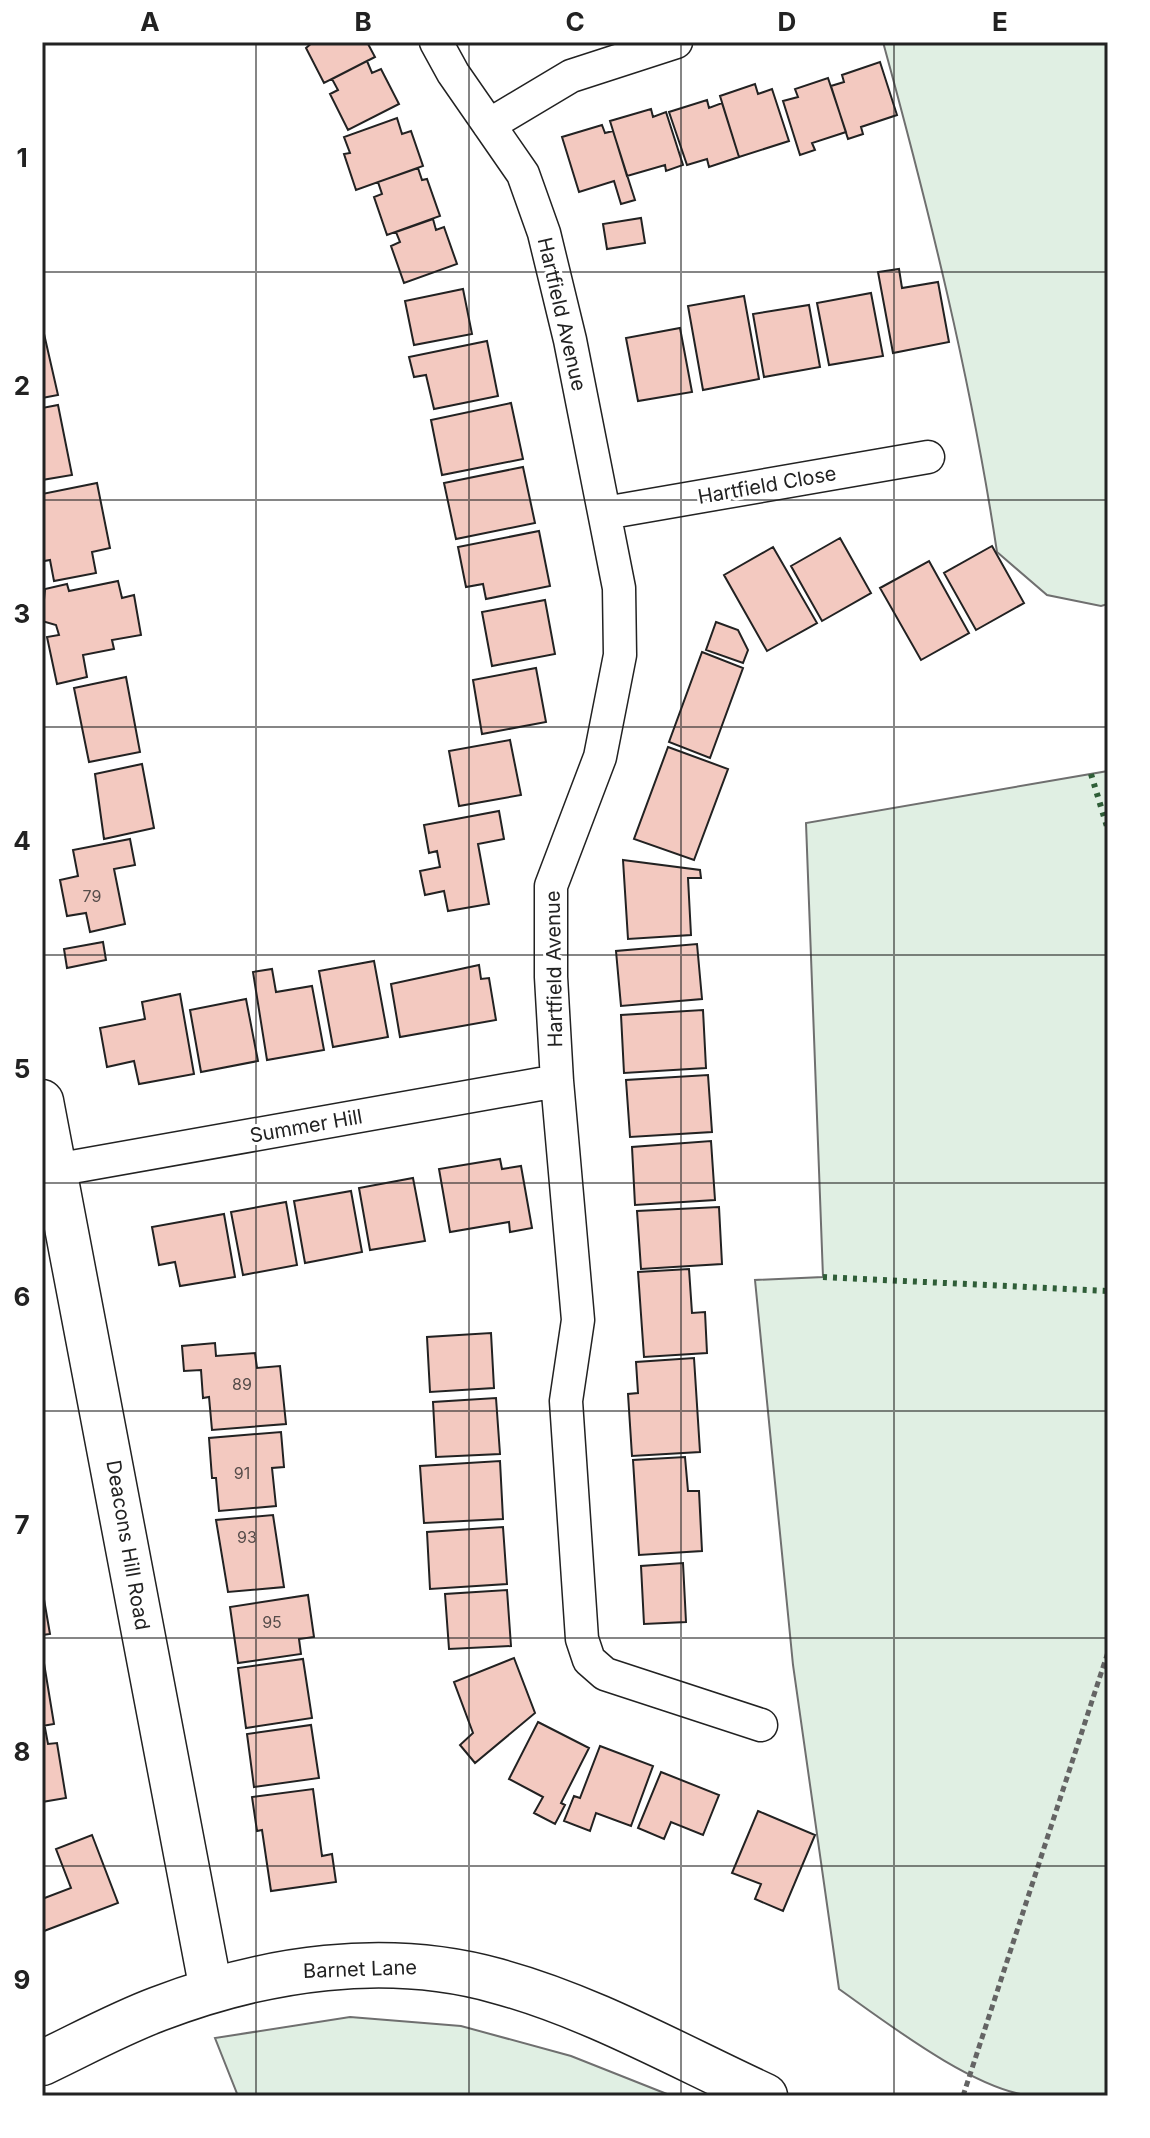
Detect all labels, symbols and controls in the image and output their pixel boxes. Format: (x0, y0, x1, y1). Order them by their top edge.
text: A (140, 6, 160, 37)
text: B (354, 6, 372, 37)
text: C (565, 6, 585, 37)
text: D (778, 6, 796, 37)
text: E (992, 6, 1008, 37)
text: 1 (16, 142, 28, 173)
street label: Hartfield Avenue (533, 235, 591, 393)
text: 2 (14, 370, 30, 401)
street label: Hartfield Close (696, 461, 838, 509)
text: 3 (14, 598, 30, 629)
text: 4 (13, 825, 31, 856)
house number: 79 (83, 886, 101, 906)
street label: Hartfield Avenue (541, 890, 567, 1048)
text: 5 (14, 1053, 30, 1084)
street label: Summer Hill (248, 1104, 364, 1148)
text: 6 (14, 1281, 30, 1312)
house number: 89 (232, 1374, 252, 1394)
street label: Deacons Hill Road (101, 1458, 155, 1632)
house number: 91 (234, 1463, 250, 1483)
text: 7 (14, 1509, 30, 1540)
house number: 93 (237, 1527, 257, 1547)
house number: 95 (262, 1612, 282, 1632)
text: 8 (14, 1736, 30, 1767)
street label: Barnet Lane (303, 1955, 417, 1983)
text: 9 (14, 1964, 30, 1995)

